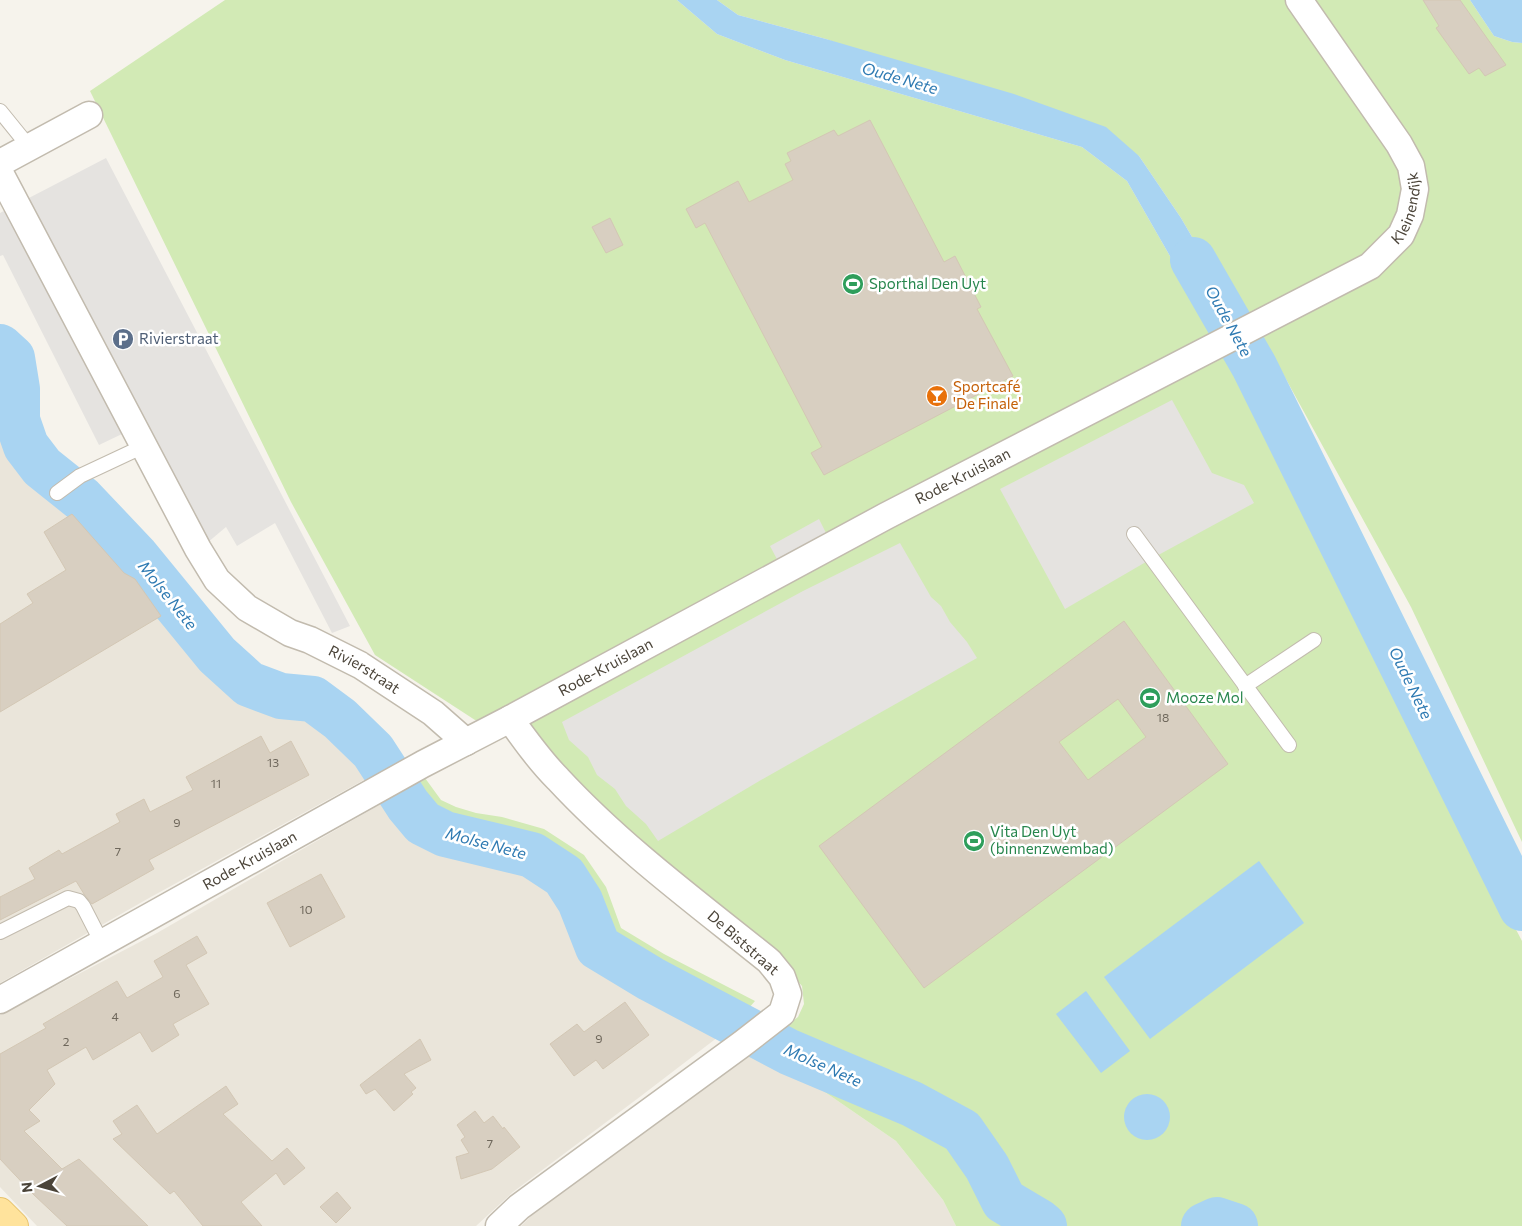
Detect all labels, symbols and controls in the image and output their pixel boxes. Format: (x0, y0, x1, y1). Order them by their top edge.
water label: Oude Nete (860, 58, 941, 98)
street label: Kleinendijk (1387, 171, 1423, 248)
sports icon: Sporthal Den Uyt (841, 272, 865, 296)
place label: Sporthal Den Uyt (869, 274, 986, 292)
water label: Oude Nete (1202, 282, 1257, 360)
parking icon: Rivierstraat (111, 327, 135, 351)
place label: Rivierstraat (139, 329, 219, 347)
place label: Sportcafé 'De Finale' (953, 377, 1022, 412)
bar icon: Sportcafé 'De Finale' (925, 384, 949, 408)
street label: Rode-Kruislaan (912, 443, 1013, 508)
water label: Molse Nete (135, 556, 202, 633)
street label: Rode-Kruislaan (555, 634, 656, 699)
street label: Rivierstraat (326, 641, 404, 697)
water label: Oude Nete (1386, 644, 1437, 723)
sports icon: Mooze Mol (1138, 686, 1162, 710)
place label: Mooze Mol (1166, 688, 1244, 706)
house number: 18 (1157, 710, 1169, 724)
house number: 13 (267, 755, 279, 769)
house number: 11 (211, 776, 221, 790)
house number: 9 (173, 815, 181, 829)
place label: Vita Den Uyt (binnenzwembad) (990, 822, 1114, 857)
water label: Molse Nete (444, 823, 529, 863)
street label: Rode-Kruislaan (199, 826, 299, 893)
sports icon: Vita Den Uyt (binnenzwembad) (962, 829, 986, 853)
house number: 7 (115, 844, 121, 858)
house number: 10 (300, 902, 313, 916)
street label: De Biststraat (704, 906, 783, 978)
house number: 6 (173, 986, 181, 1000)
house number: 4 (111, 1009, 119, 1023)
house number: 9 (595, 1031, 603, 1045)
house number: 2 (63, 1034, 70, 1048)
water label: Molse Nete (781, 1039, 865, 1090)
house number: 7 (487, 1136, 493, 1150)
north arrow (15, 1161, 65, 1211)
text: N (18, 1181, 36, 1194)

